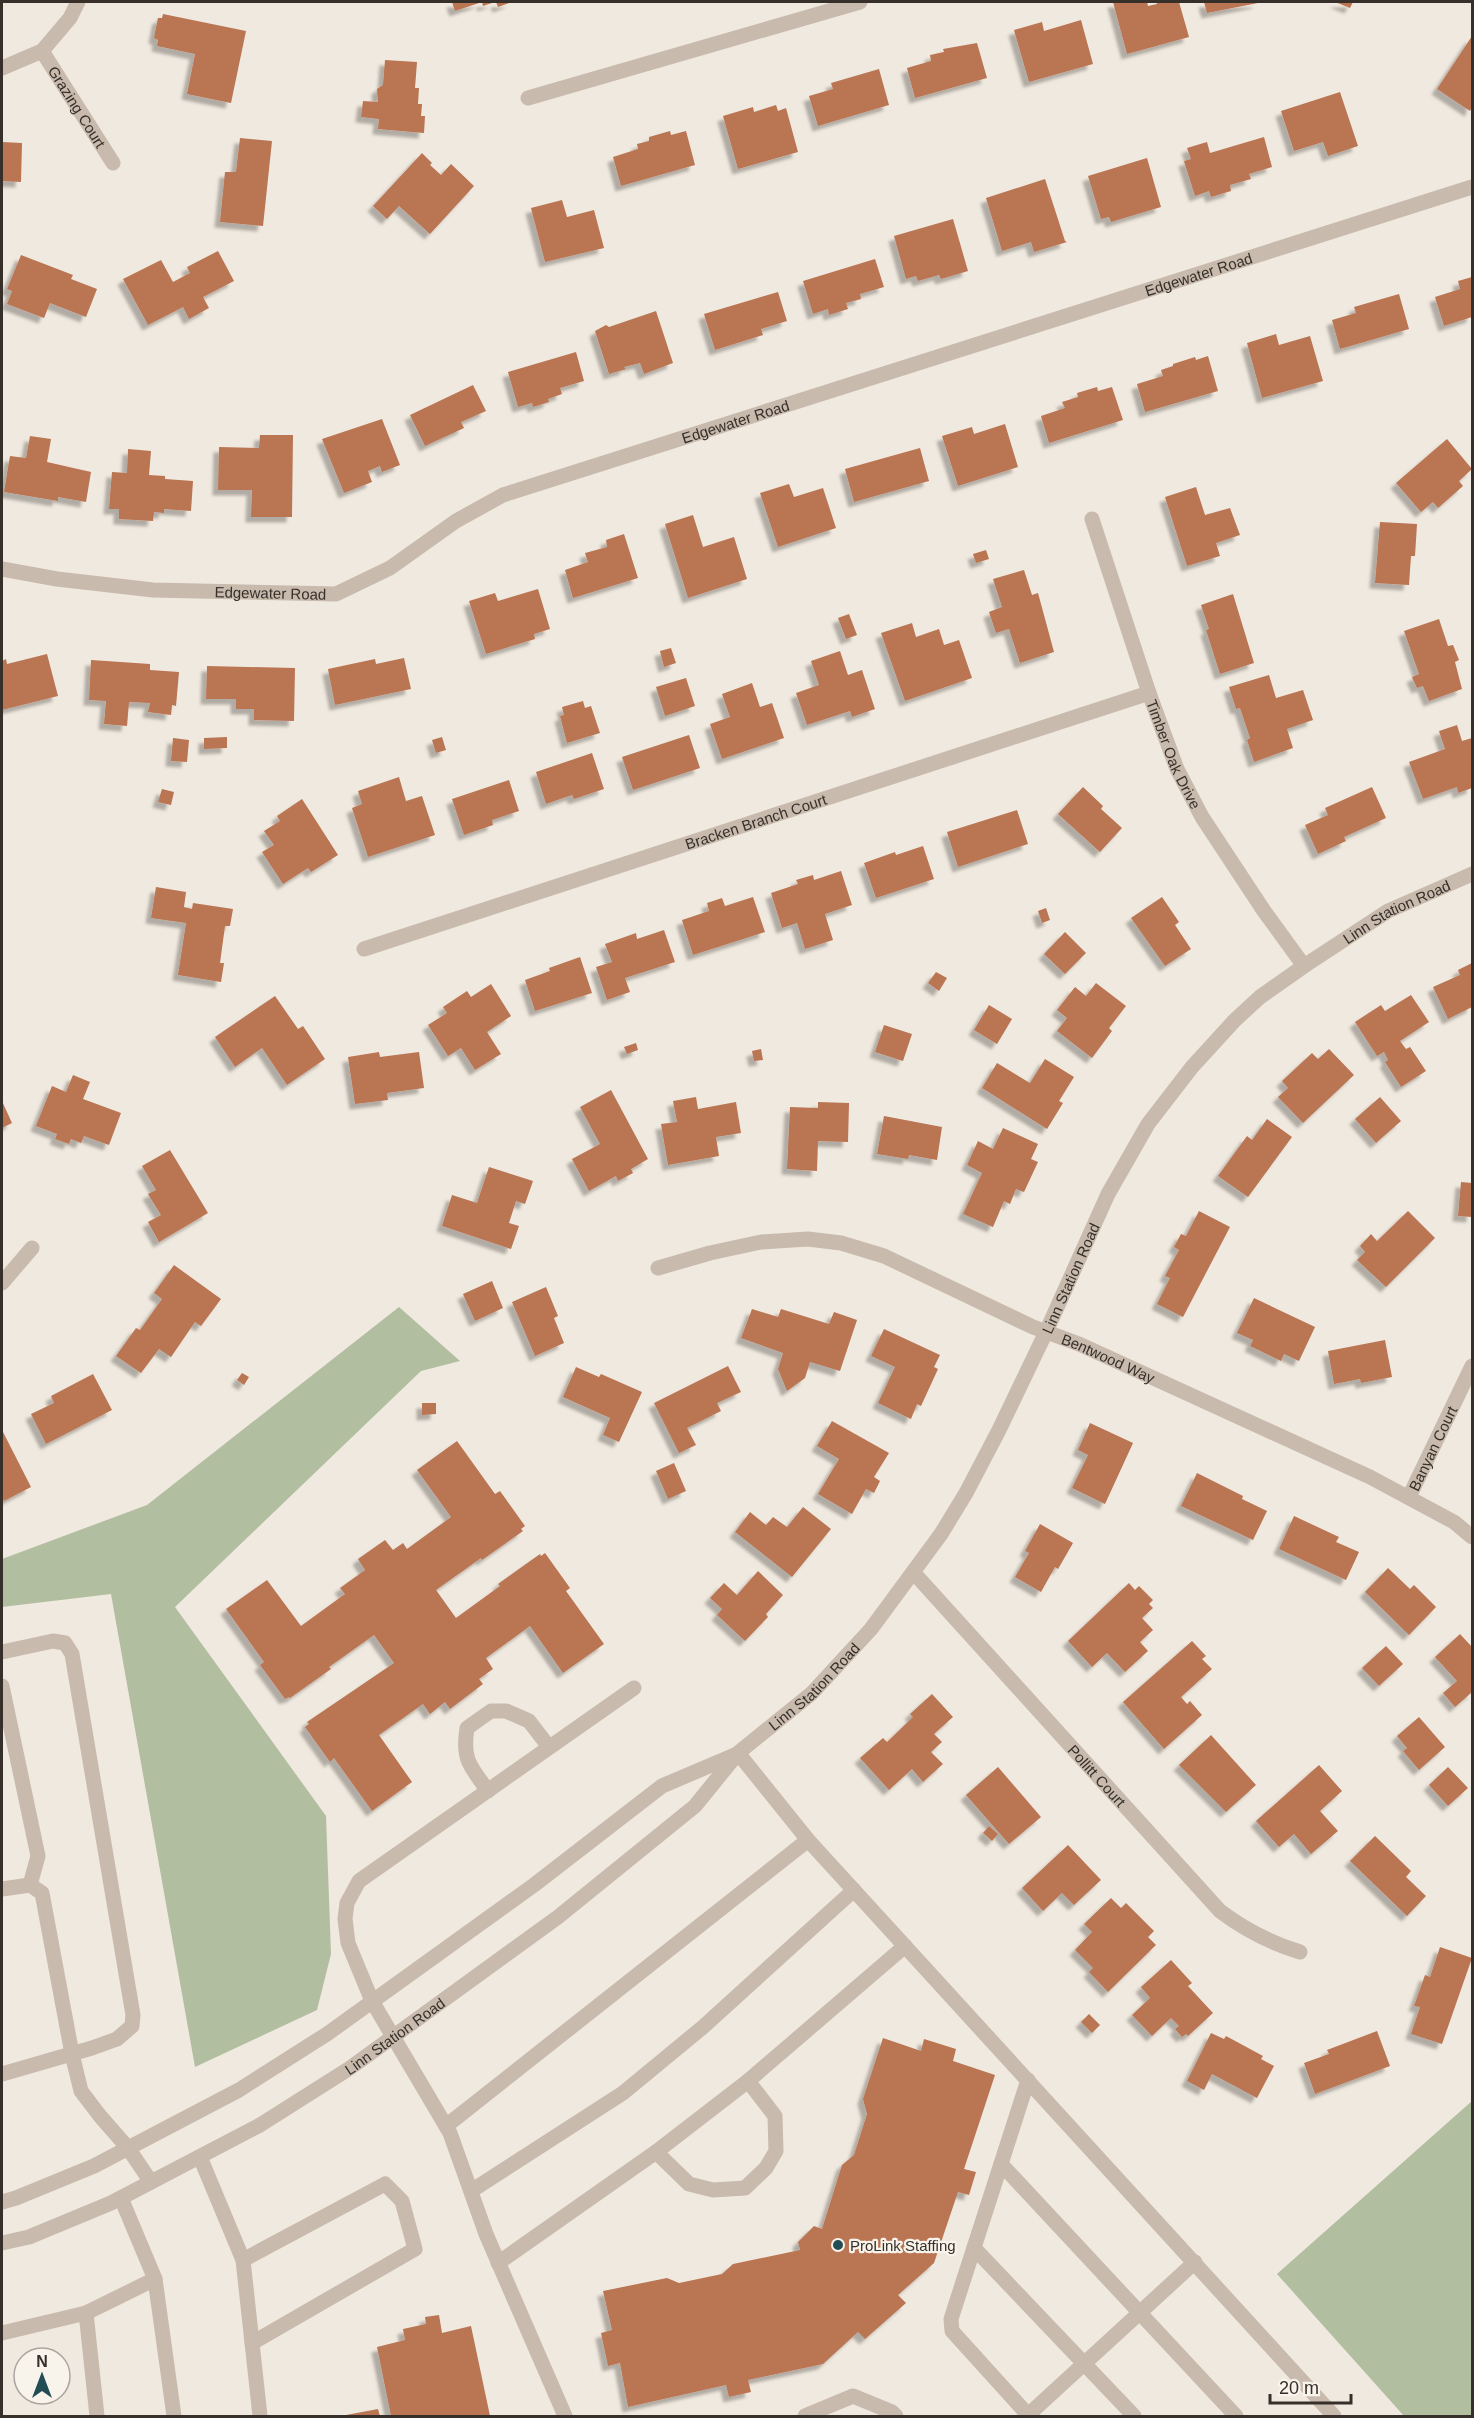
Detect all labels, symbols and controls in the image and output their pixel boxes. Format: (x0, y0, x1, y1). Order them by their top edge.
street label: Grazing Court (45, 63, 110, 151)
street label: Edgewater Road (1143, 249, 1254, 299)
street label: Edgewater Road (679, 396, 791, 446)
street label: Edgewater Road (214, 583, 327, 602)
street label: Timber Oak Drive (1144, 697, 1205, 811)
street label: Bracken Branch Court (683, 790, 829, 852)
street label: Linn Station Road (1340, 876, 1453, 947)
street label: Linn Station Road (1038, 1220, 1102, 1336)
street label: Bentwood Way (1059, 1330, 1158, 1386)
street label: Banyan Court (1405, 1403, 1460, 1493)
street label: Linn Station Road (765, 1639, 863, 1733)
street label: Pollitt Court (1065, 1741, 1130, 1810)
street label: Linn Station Road (341, 1994, 448, 2078)
place label: ProLink Staffing (850, 2237, 956, 2254)
marker: ProLink Staffing (831, 2238, 845, 2252)
north arrow (12, 2346, 72, 2406)
text: N (36, 2353, 48, 2370)
scale bar (1270, 2367, 1351, 2405)
text: 20 m (1279, 2378, 1319, 2398)

